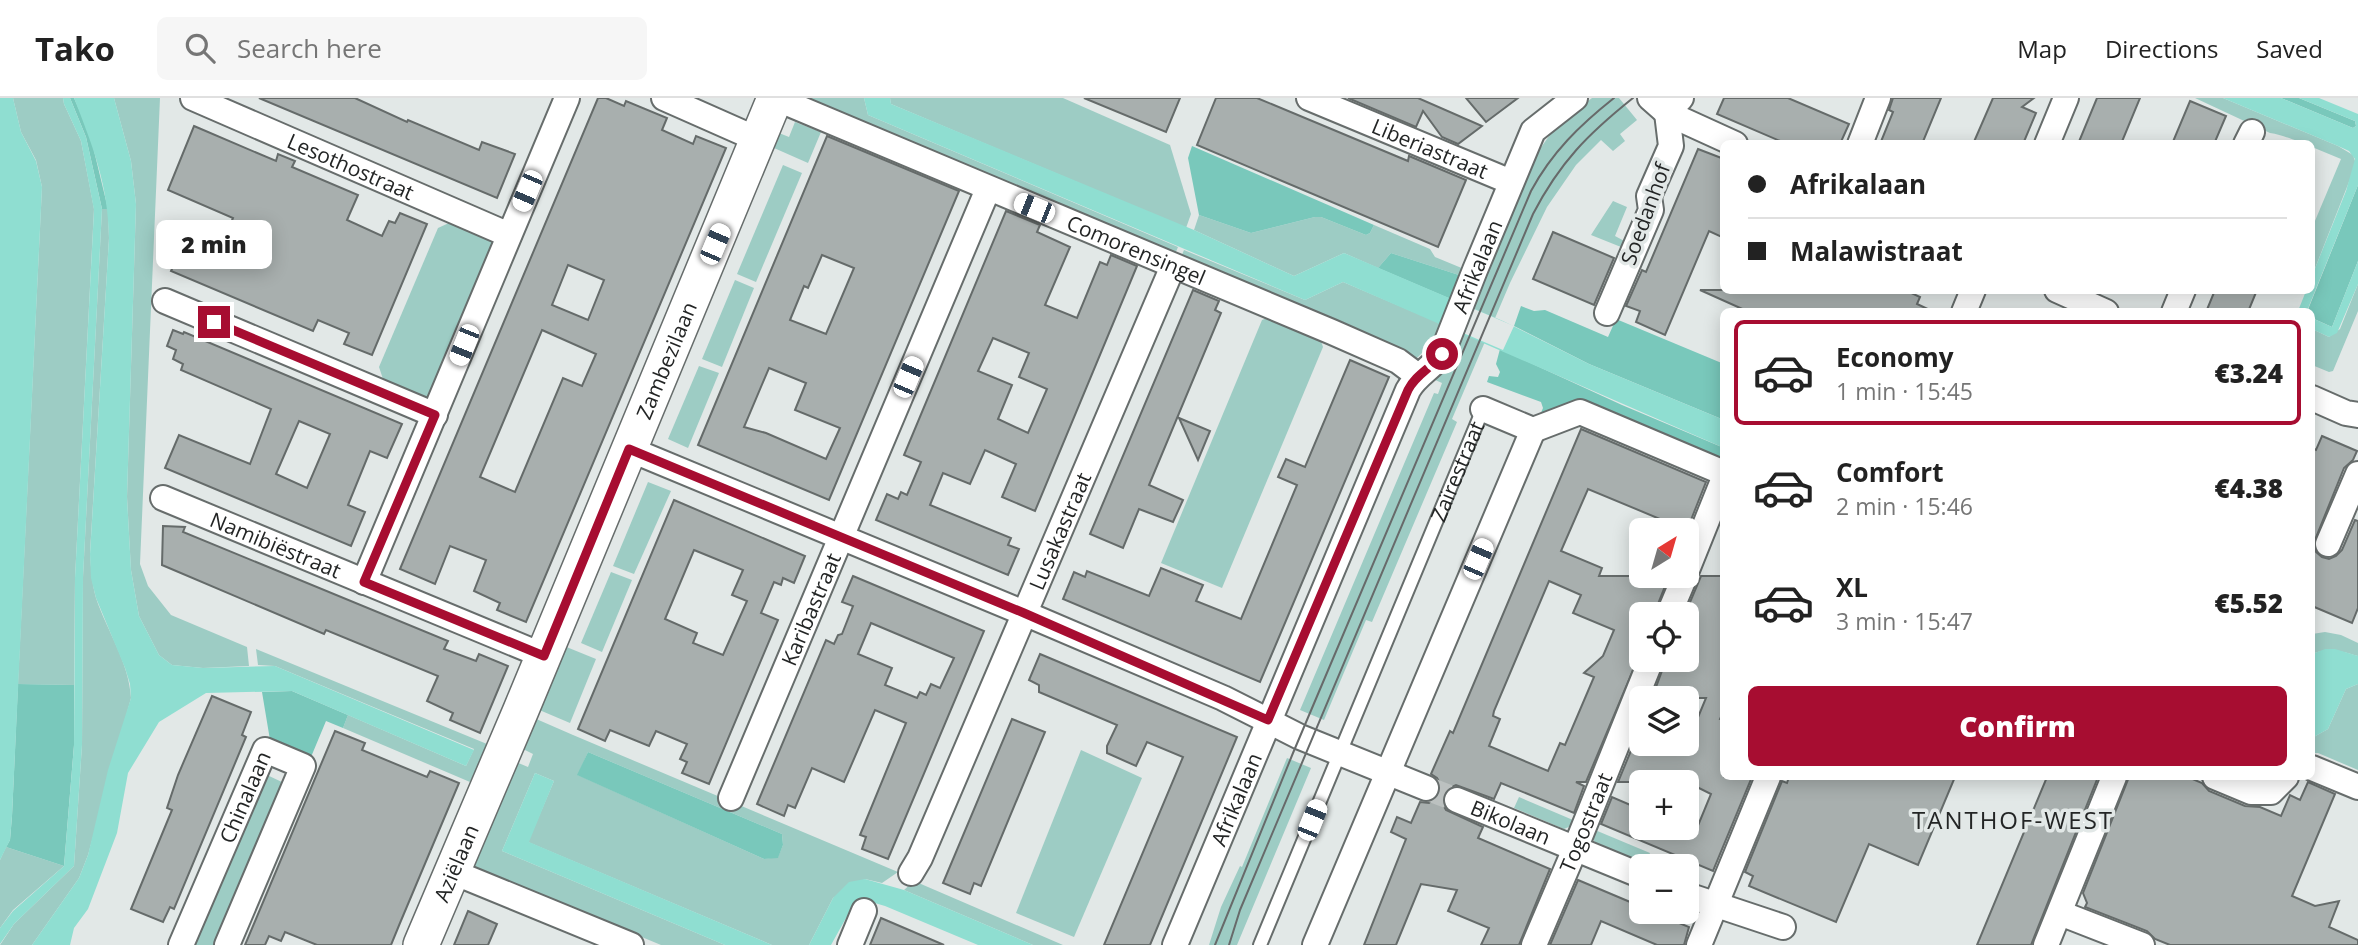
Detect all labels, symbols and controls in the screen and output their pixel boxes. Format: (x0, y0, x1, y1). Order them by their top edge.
search box (157, 17, 647, 80)
text: Tako (35, 26, 115, 71)
icon: search (181, 29, 219, 67)
text: Search here (237, 30, 382, 66)
text: Map (2017, 32, 2067, 65)
text: Directions (2105, 32, 2218, 65)
text: Saved (2256, 32, 2323, 65)
street label: Liberiastraat (1368, 112, 1492, 185)
street label: Lesothostraat (283, 127, 418, 206)
street label: Soedanhof (1614, 158, 1677, 269)
text: Afrikalaan (1790, 166, 1926, 202)
car (510, 168, 545, 214)
car (1011, 190, 1058, 226)
street label: Comorensingel (1063, 208, 1210, 291)
street label: Afrikalaan (1445, 215, 1508, 317)
callout: 2 min (156, 220, 272, 270)
car (698, 221, 733, 267)
text: 2 min (181, 228, 247, 260)
text: Malawistraat (1790, 233, 1963, 269)
street label: Zambezilaan (629, 297, 703, 423)
route end (198, 306, 230, 338)
car (447, 322, 482, 368)
route start (1426, 338, 1458, 370)
text: Economy (1836, 339, 1954, 375)
icon: car (1752, 341, 1815, 404)
car (891, 354, 926, 400)
text: €3.24 (2215, 355, 2283, 391)
text: 1 min · 15:45 (1836, 375, 1973, 407)
street label: Zaïrestraat (1424, 417, 1490, 526)
text: Comfort (1836, 454, 1943, 490)
icon: car (1752, 456, 1815, 519)
street label: Lusakastraat (1022, 468, 1097, 594)
text: €4.38 (2215, 470, 2283, 506)
text: 2 min · 15:46 (1836, 490, 1973, 522)
street label: Namibiëstraat (206, 505, 345, 584)
north arrow (1629, 518, 1699, 588)
map controls (1629, 518, 1699, 924)
car (1461, 536, 1496, 582)
street label: Karibastraat (774, 548, 847, 670)
text: XL (1836, 569, 1868, 605)
icon: car (1752, 571, 1815, 634)
text: €5.52 (2215, 585, 2283, 621)
button: locate (1629, 602, 1699, 672)
text: 3 min · 15:47 (1836, 605, 1973, 637)
button: layers (1629, 686, 1699, 756)
button: Confirm (1748, 686, 2287, 766)
street label: Chinalaan (213, 747, 277, 847)
street label: Afrikalaan (1204, 748, 1268, 850)
street label: Togostraat (1553, 768, 1618, 877)
button: + (1629, 770, 1699, 840)
street label: Bikolaan (1466, 793, 1555, 851)
car (1295, 797, 1330, 843)
district label: TANTHOF-WEST (1912, 803, 2114, 836)
street label: Aziëlaan (427, 820, 485, 906)
button: − (1629, 854, 1699, 924)

